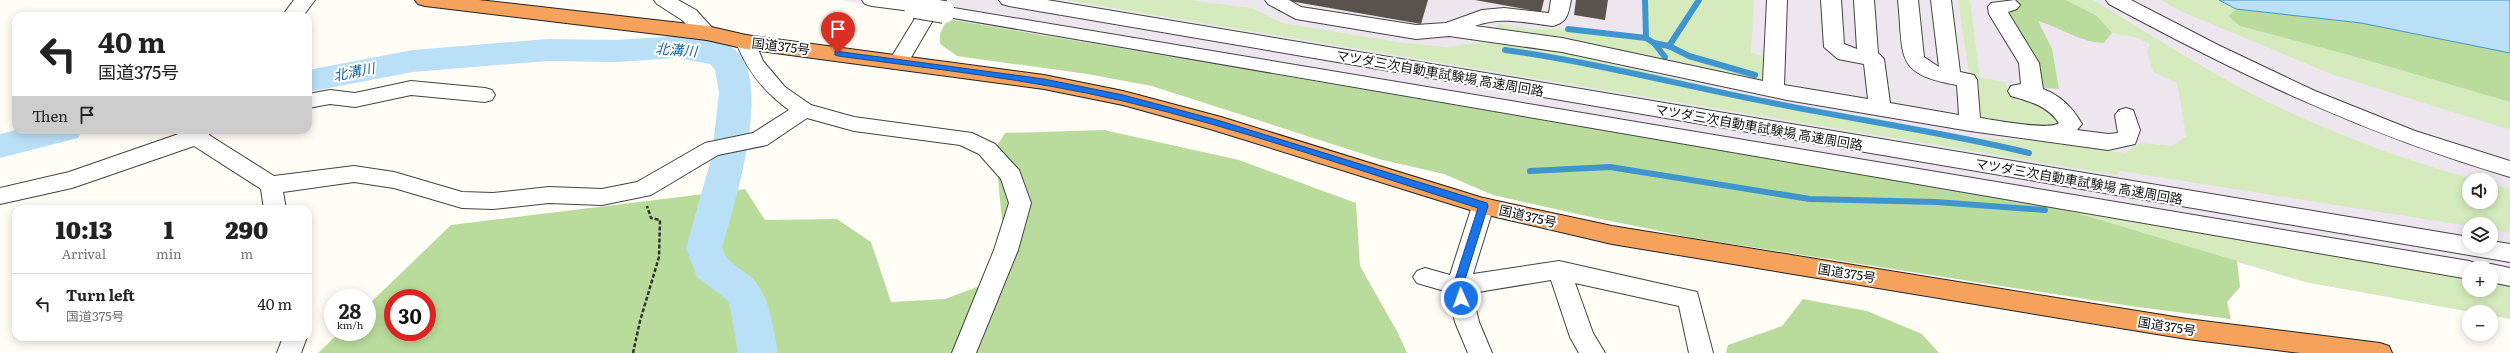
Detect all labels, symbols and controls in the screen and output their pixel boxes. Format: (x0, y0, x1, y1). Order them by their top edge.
pin (821, 12, 855, 53)
icon: arrive (827, 18, 849, 40)
text: 40 m (98, 20, 166, 62)
icon: left (32, 28, 84, 80)
street label: 国道375号 (751, 33, 811, 58)
water label: 北溝川 (654, 38, 700, 61)
street label: マツダ三次自動車試験場 高速周回路 (1335, 45, 1545, 100)
water label: 北溝川 (331, 57, 378, 85)
text: 国道375号 (98, 58, 179, 85)
street label: マツダ三次自動車試験場 高速周回路 (1654, 99, 1864, 154)
text: Then (32, 104, 68, 127)
icon: arrive (76, 104, 98, 126)
street label: マツダ三次自動車試験場 高速周回路 (1974, 153, 2184, 208)
map controls (2462, 173, 2498, 341)
button: sound (2462, 173, 2498, 209)
street label: 国道375号 (1497, 200, 1559, 231)
text: 10:13 (56, 211, 112, 246)
text: 1 (164, 211, 174, 246)
text: 290 (225, 211, 268, 246)
button: layers (2462, 217, 2498, 253)
text: Arrival (62, 244, 106, 263)
text: min (156, 244, 182, 263)
text: m (240, 244, 253, 263)
street label: 国道375号 (1817, 259, 1877, 286)
button: + (2462, 261, 2498, 297)
position arrow (1440, 277, 1482, 319)
text: Turn left (66, 283, 135, 306)
speed limit sign: 30 (384, 289, 436, 341)
text: 40 m (258, 292, 292, 315)
icon: left (32, 293, 54, 315)
text: 28 (339, 295, 361, 325)
button: − (2462, 305, 2498, 341)
text: 国道375号 (66, 306, 125, 325)
street label: 国道375号 (2137, 312, 2197, 339)
text: km/h (337, 317, 363, 332)

